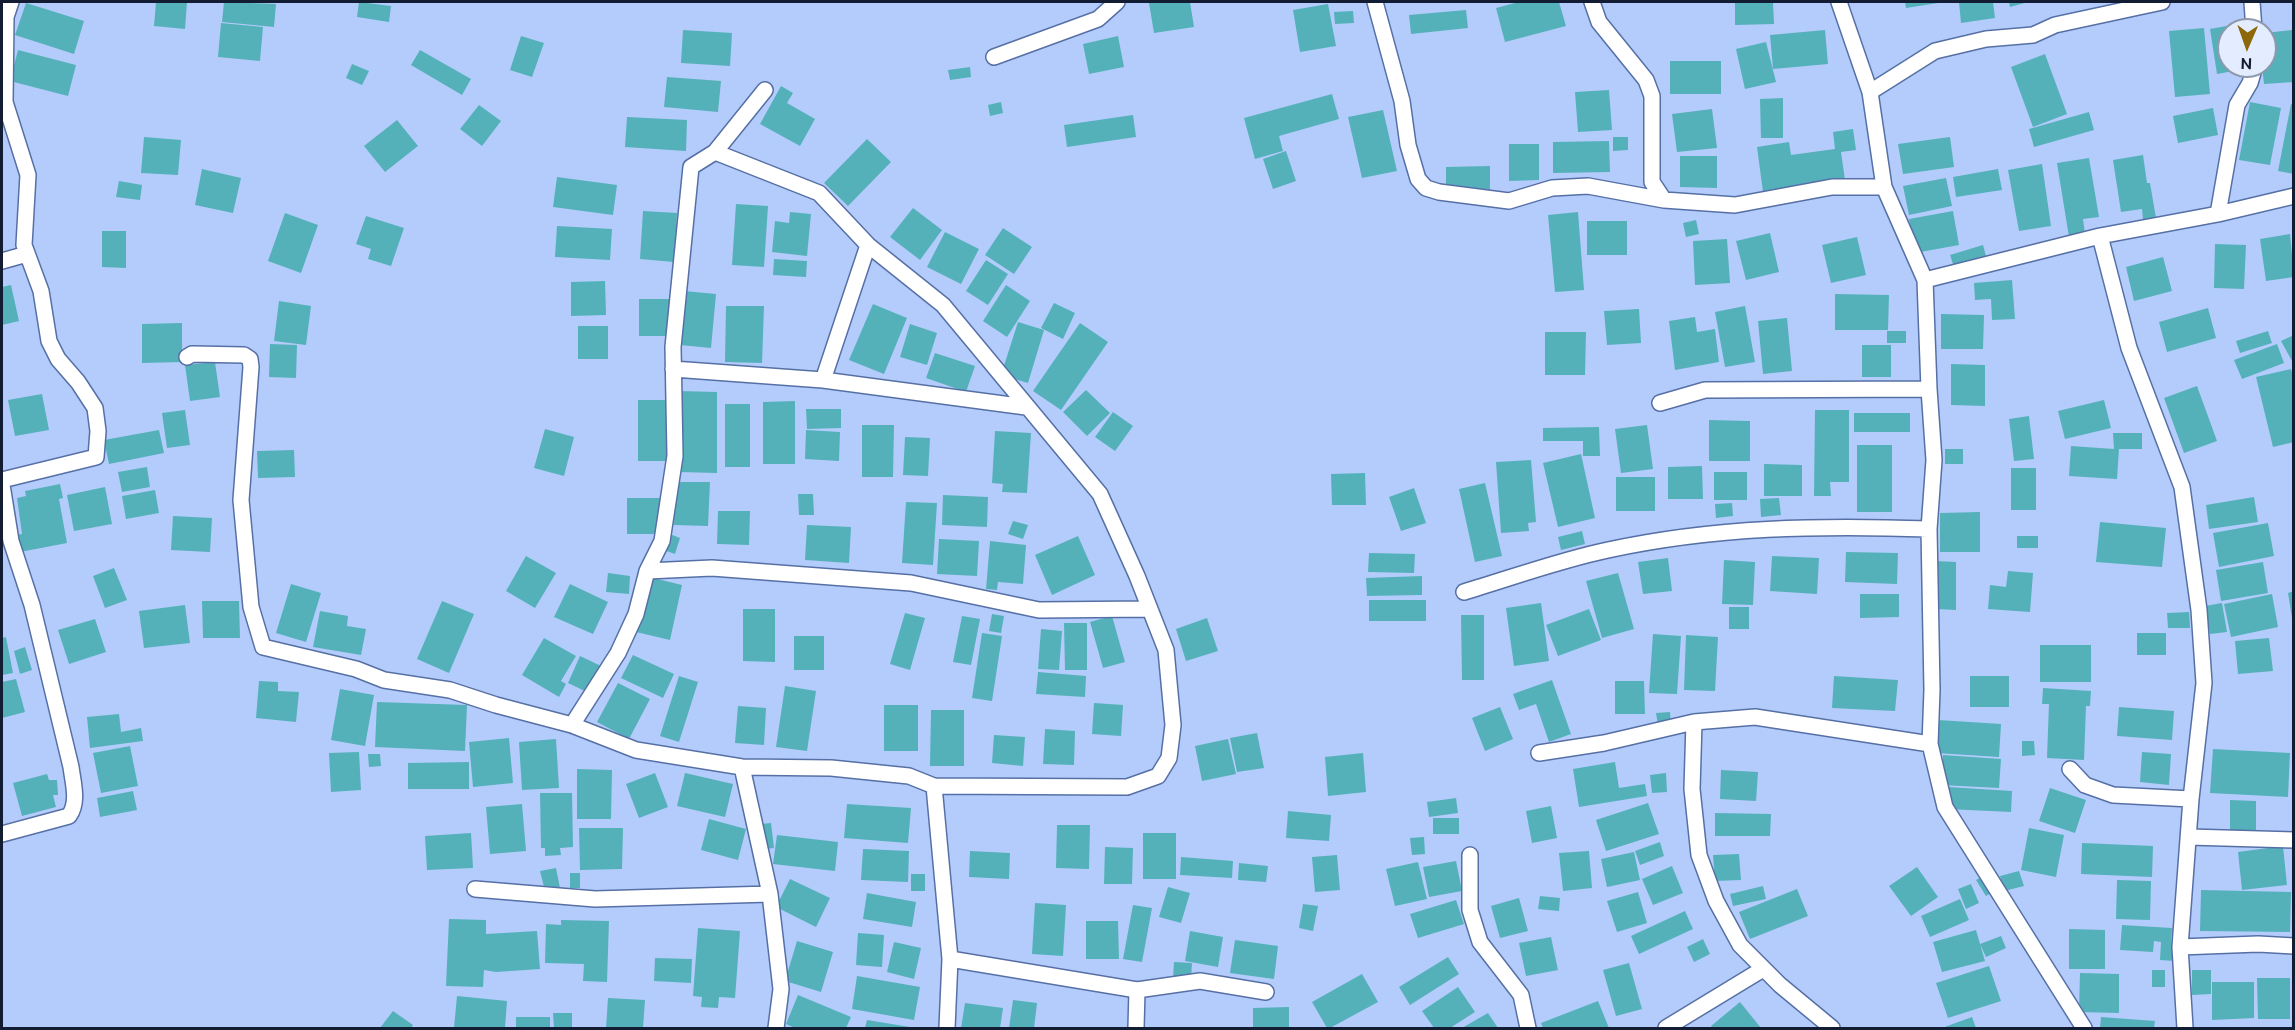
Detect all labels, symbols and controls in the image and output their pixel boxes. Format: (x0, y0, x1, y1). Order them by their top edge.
north arrow (2217, 18, 2277, 78)
text: N (2240, 55, 2253, 73)

